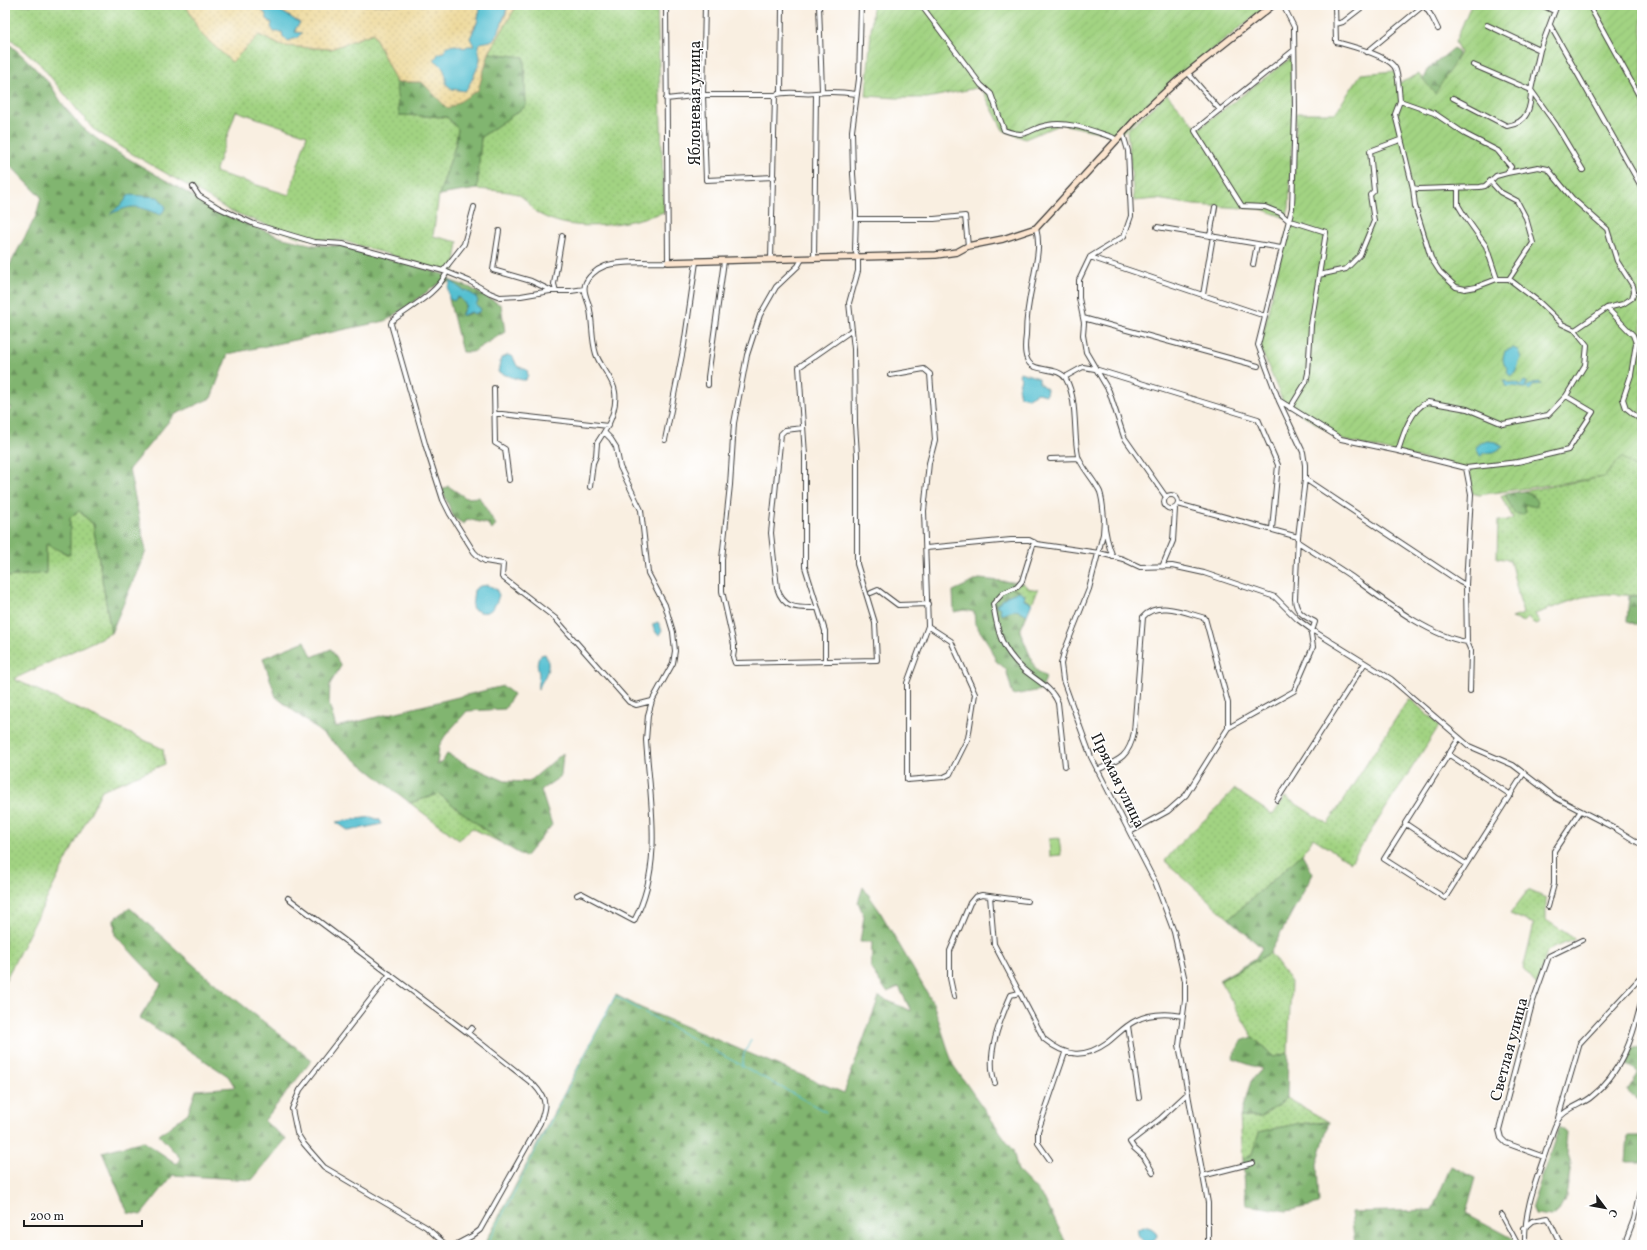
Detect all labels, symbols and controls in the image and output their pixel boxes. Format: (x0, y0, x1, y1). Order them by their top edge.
street label: Яблоневая улица (685, 40, 707, 166)
street label: Прямая улица (1085, 729, 1150, 832)
street label: Светлая улица (1486, 995, 1534, 1104)
north arrow (1585, 1188, 1625, 1228)
scale bar (24, 1202, 142, 1228)
text: С (1604, 1206, 1620, 1219)
text: 200 m (30, 1209, 64, 1225)

